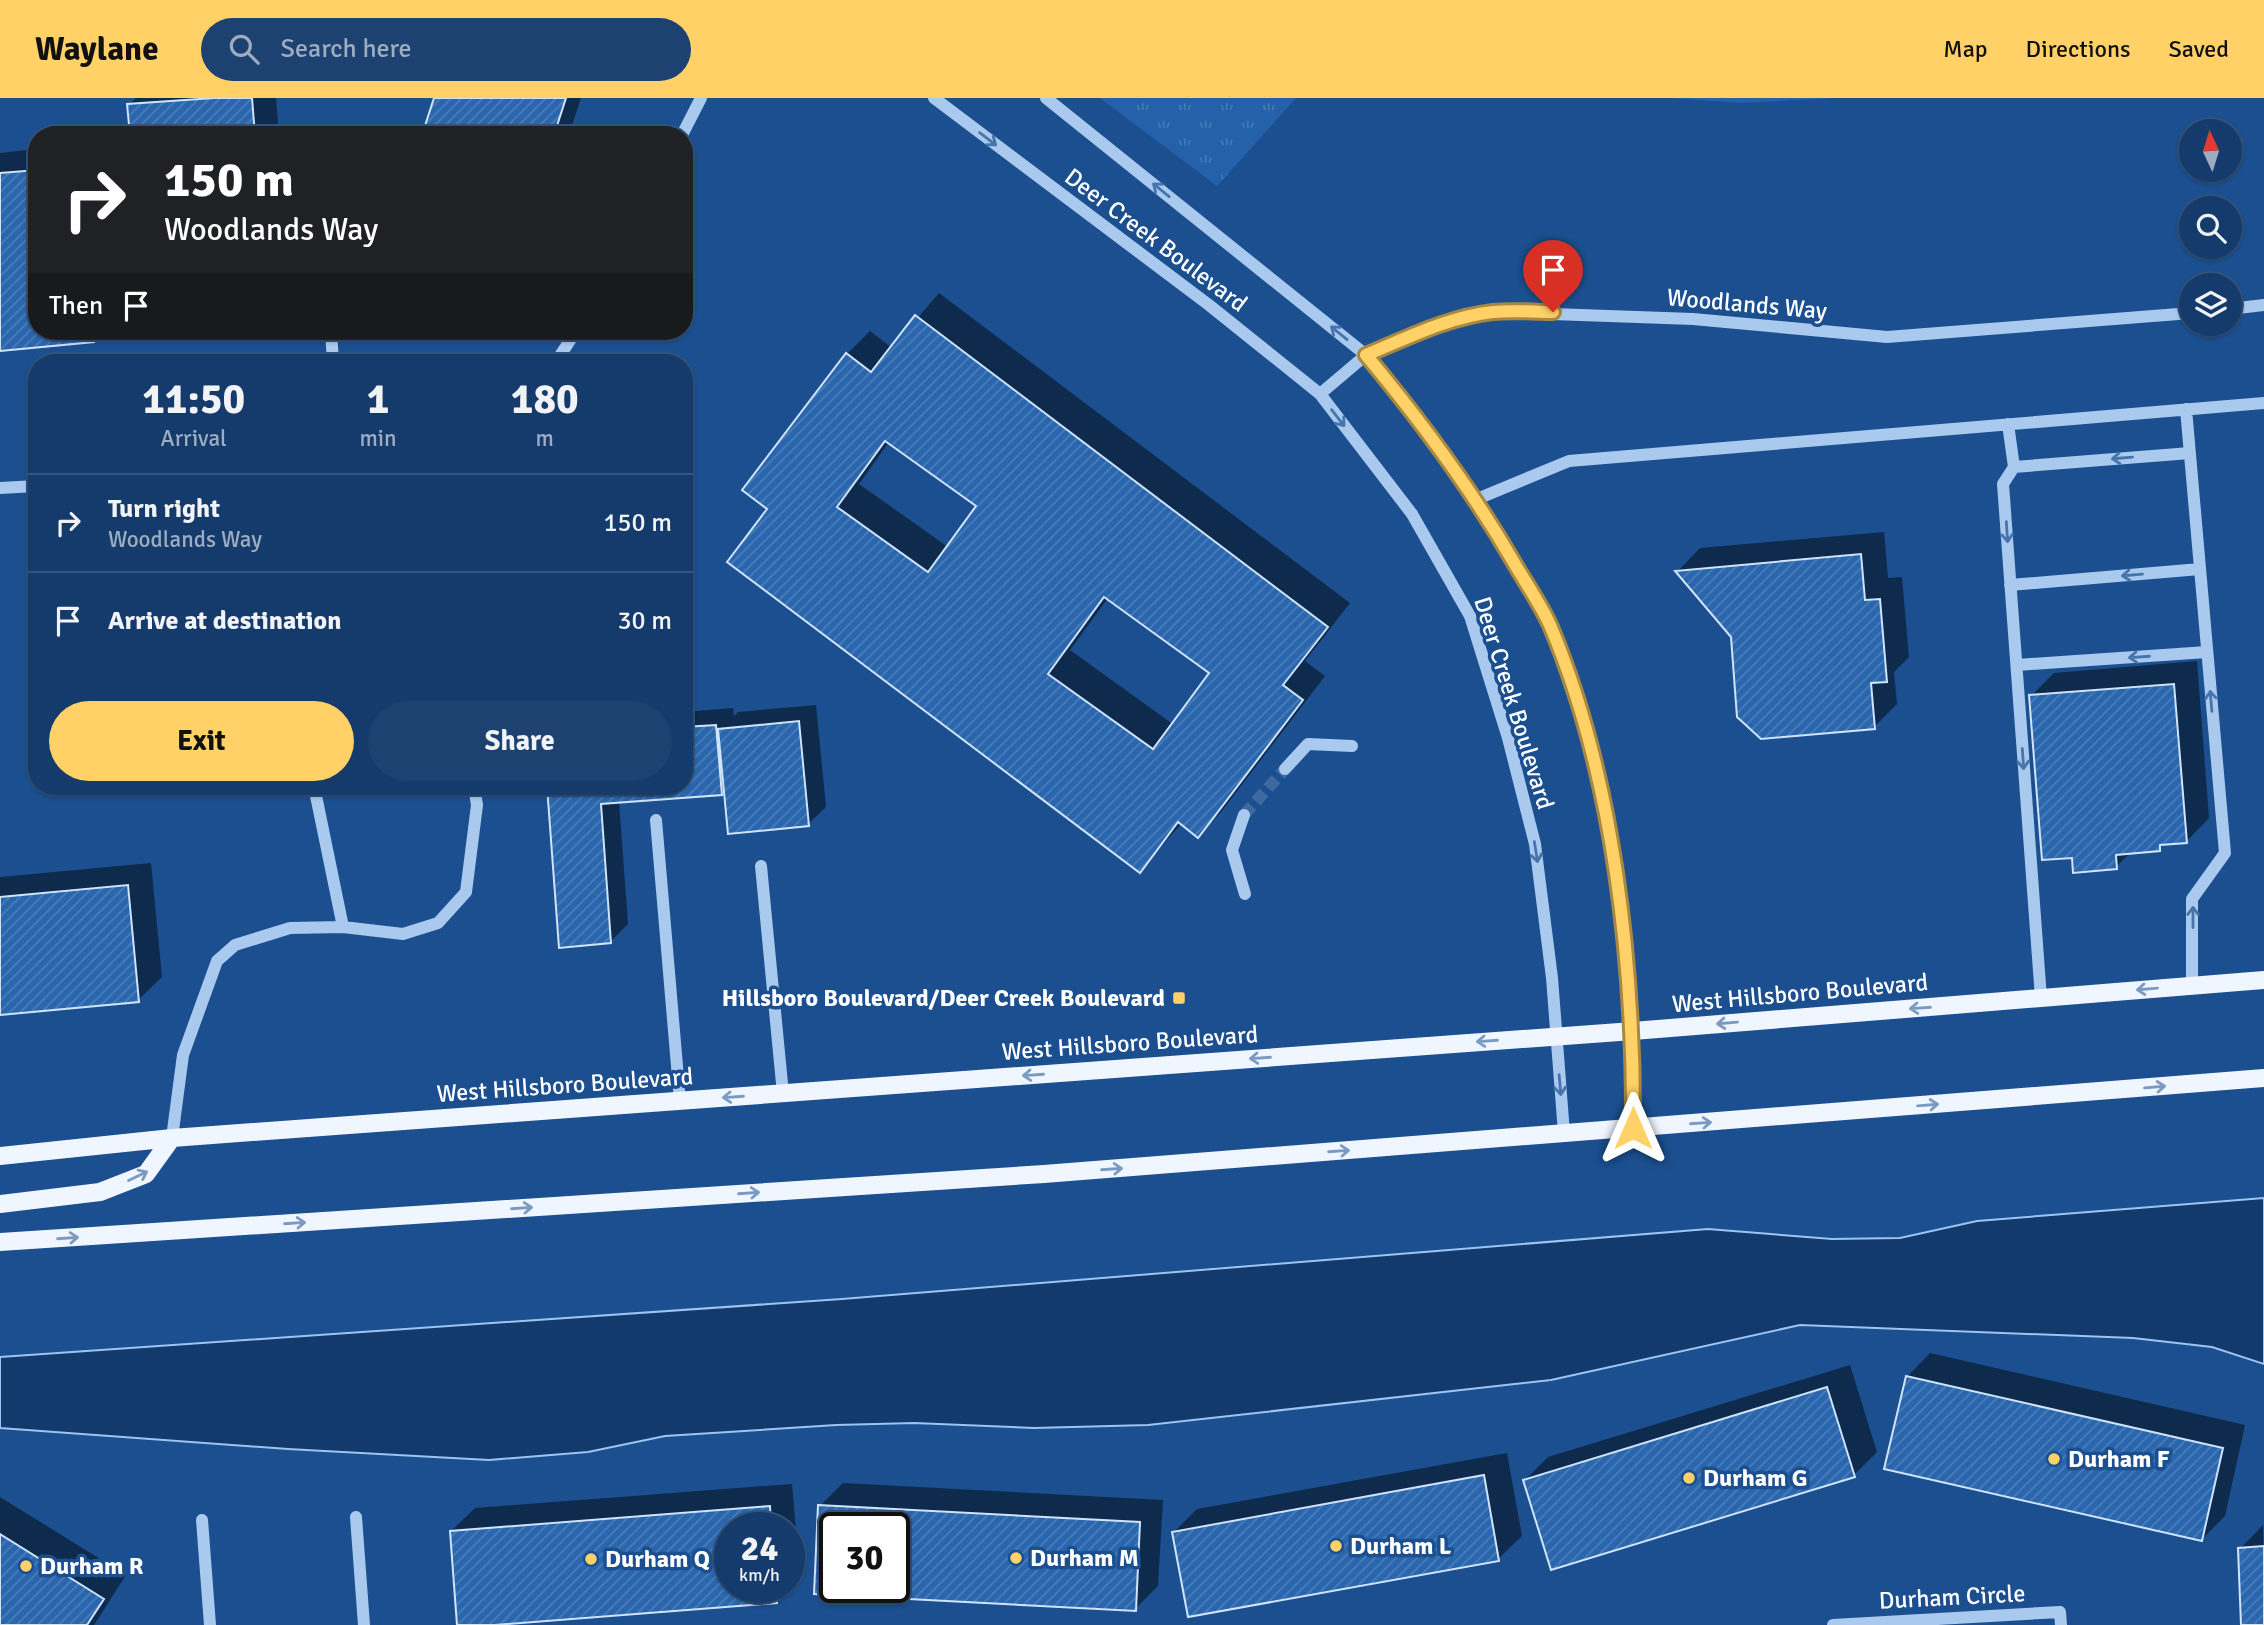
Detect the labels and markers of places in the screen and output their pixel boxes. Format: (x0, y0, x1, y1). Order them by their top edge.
pin (1523, 240, 1583, 312)
place label: Hillsboro Boulevard/Deer Creek Boulevard (722, 983, 1165, 1013)
marker: Hillsboro Boulevard/Deer Creek Boulevard (1171, 990, 1187, 1006)
place label: Durham F (2068, 1444, 2170, 1474)
marker: Durham F (2046, 1451, 2062, 1467)
place label: Durham G (1703, 1463, 1807, 1493)
marker: Durham G (1681, 1470, 1697, 1486)
place label: Durham L (1350, 1531, 1452, 1561)
marker: Durham L (1328, 1538, 1344, 1554)
place label: Durham M (1030, 1543, 1139, 1573)
place label: Durham Q (605, 1544, 710, 1574)
marker: Durham M (1008, 1550, 1024, 1566)
place label: Durham R (40, 1551, 144, 1581)
marker: Durham Q (583, 1551, 599, 1567)
marker: Durham R (18, 1558, 34, 1574)

